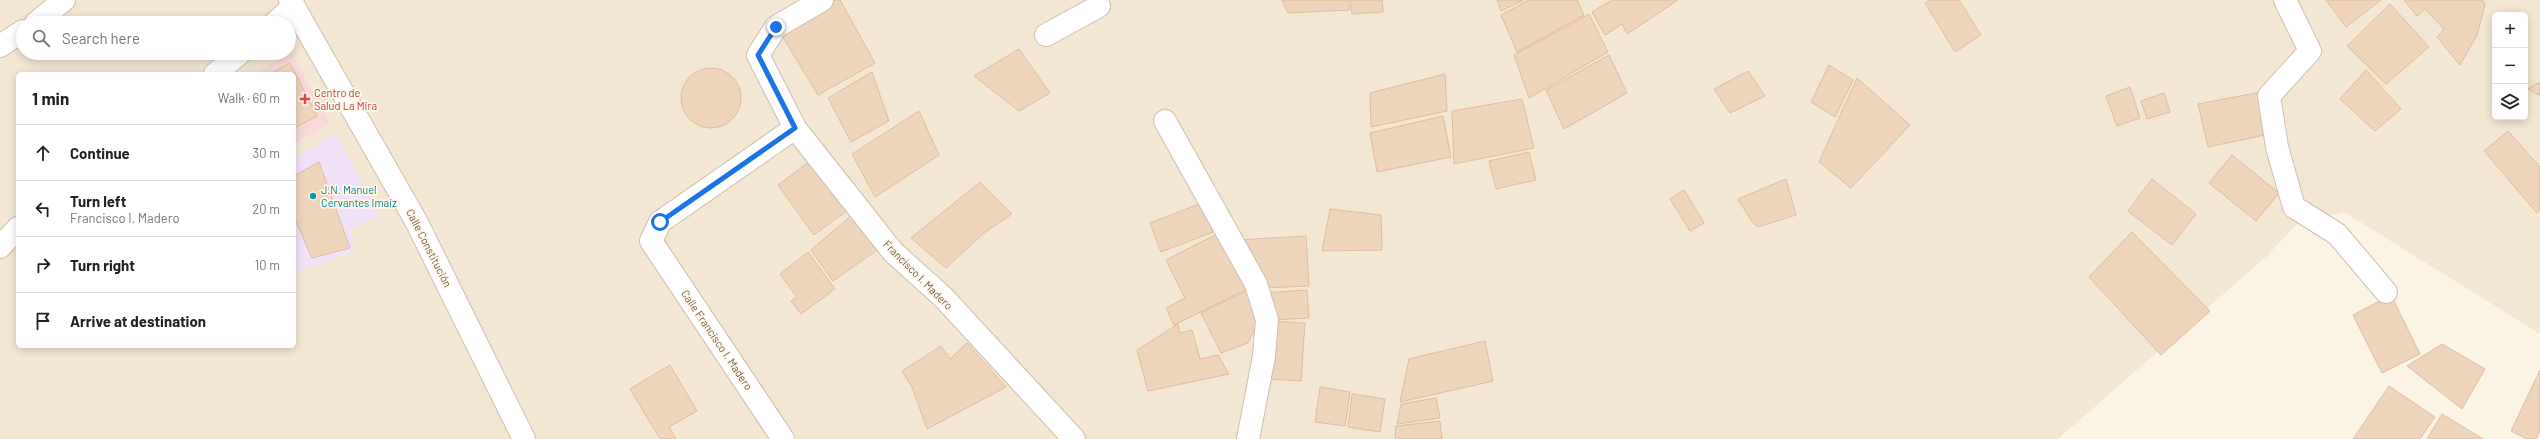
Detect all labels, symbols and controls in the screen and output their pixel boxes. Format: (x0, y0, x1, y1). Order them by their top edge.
map controls (2492, 12, 2528, 120)
button: + (2492, 12, 2528, 48)
search box (16, 16, 296, 60)
route end (767, 18, 785, 36)
icon: search (30, 27, 52, 49)
text: Search here (62, 29, 140, 47)
button: − (2492, 48, 2528, 84)
button: layers (2492, 84, 2528, 120)
place label: Centro de Salud La Mira (314, 86, 377, 112)
text: 1 min (32, 88, 69, 108)
text: Walk · 60 m (218, 90, 280, 106)
marker: Centro de Salud La Mira (299, 93, 311, 105)
icon: ahead (32, 142, 54, 164)
text: Continue (70, 144, 130, 162)
text: 30 m (253, 145, 280, 161)
place label: J.N. Manuel Cervantes Imaiz (321, 183, 397, 209)
marker: J.N. Manuel Cervantes Imaiz (308, 191, 318, 201)
text: Turn left (70, 192, 126, 210)
icon: left (32, 198, 54, 220)
text: 20 m (252, 201, 280, 217)
street label: Calle Constitución (404, 206, 455, 289)
text: Francisco I. Madero (70, 210, 180, 226)
route start (651, 213, 669, 231)
street label: Francisco I. Madero (881, 237, 956, 312)
icon: right (32, 254, 54, 276)
text: Turn right (70, 256, 135, 274)
text: 10 m (255, 257, 280, 273)
street label: Calle Francisco I. Madero (679, 287, 756, 392)
icon: arrive (32, 310, 54, 332)
text: Arrive at destination (70, 312, 206, 330)

